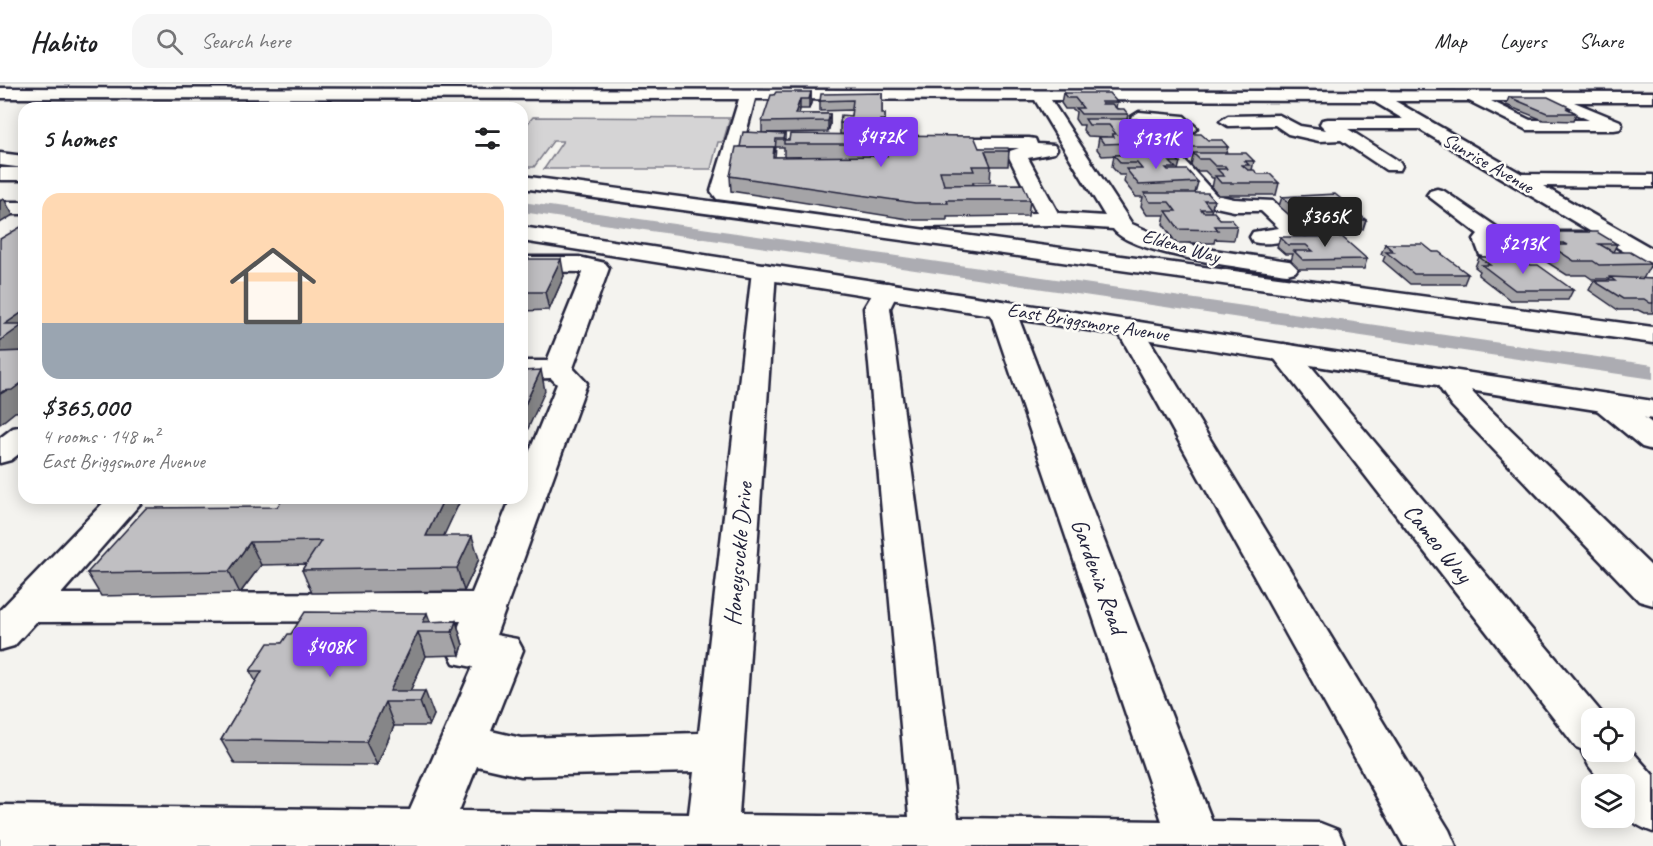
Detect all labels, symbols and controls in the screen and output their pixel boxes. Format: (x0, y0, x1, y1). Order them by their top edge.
search box (132, 14, 552, 68)
text: Habito (30, 24, 96, 59)
icon: search (153, 25, 186, 58)
text: Search here (201, 27, 291, 55)
text: Map (1434, 28, 1467, 54)
text: Layers (1500, 28, 1546, 54)
text: Share (1579, 28, 1623, 54)
pin: $472K (839, 117, 923, 168)
pin: $131K (1114, 119, 1198, 170)
text: 5 homes (42, 122, 115, 155)
icon: filters (471, 122, 504, 155)
text: $472K (858, 124, 904, 149)
text: $131K (1133, 126, 1179, 151)
street label: Sunrise Avenue (1438, 127, 1539, 200)
pin: $365K (1283, 197, 1367, 248)
text: $365K (1302, 204, 1348, 229)
street label: Eldena Way (1139, 223, 1225, 270)
pin: $213K (1481, 224, 1565, 275)
text: $213K (1500, 231, 1546, 256)
icon: home (219, 232, 327, 340)
street label: East Briggsmore Avenue (1006, 297, 1172, 347)
text: $365,000 (42, 391, 129, 424)
text: 4 rooms · 148 m² (42, 424, 159, 449)
text: East Briggsmore Avenue (42, 449, 205, 474)
street label: Honeysuckle Drive (717, 479, 759, 627)
street label: Cameo Way (1397, 497, 1480, 590)
street label: Gardenia Road (1064, 514, 1135, 641)
pin: $408K (288, 627, 372, 678)
text: $408K (307, 634, 353, 659)
map controls (1581, 708, 1635, 828)
button: locate (1581, 708, 1635, 762)
button: layers (1581, 774, 1635, 828)

